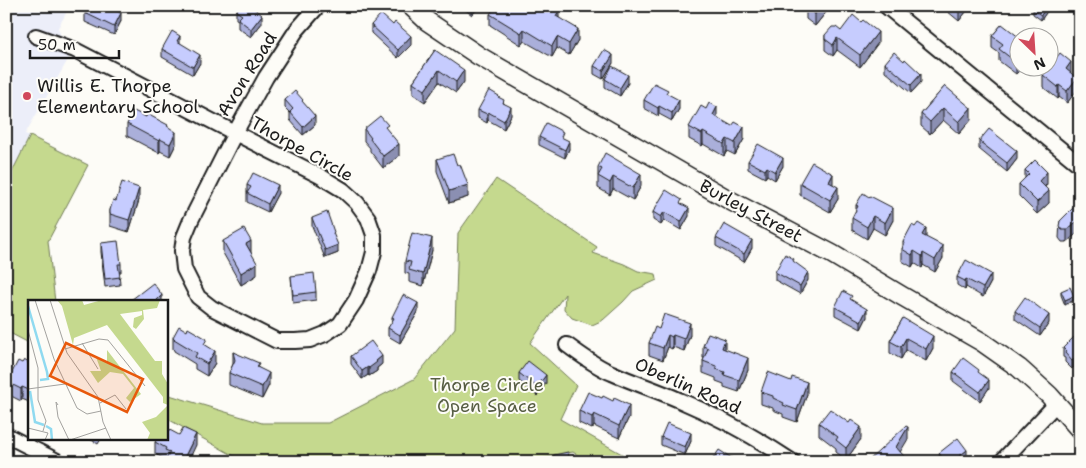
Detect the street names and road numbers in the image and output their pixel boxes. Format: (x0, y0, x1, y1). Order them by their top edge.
street label: Avon Road (212, 27, 282, 121)
street label: Thorpe Circle (246, 111, 358, 187)
street label: Burley Street (695, 174, 807, 248)
street label: Oberlin Road (631, 352, 745, 420)

